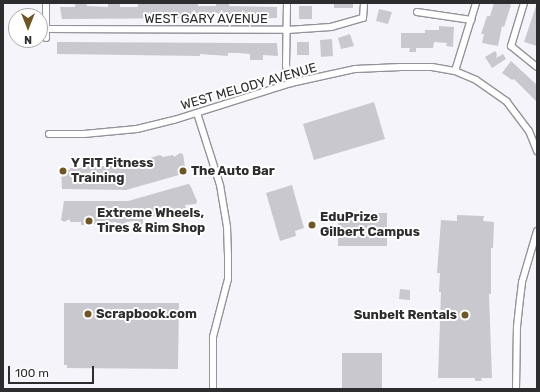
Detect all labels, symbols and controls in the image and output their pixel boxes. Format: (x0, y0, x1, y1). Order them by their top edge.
north arrow (8, 8, 48, 48)
street label: WEST GARY AVENUE (144, 11, 268, 27)
text: N (24, 33, 32, 46)
street label: WEST MELODY AVENUE (179, 60, 319, 114)
place label: Y FIT Fitness Training (71, 156, 154, 187)
place label: The Auto Bar (191, 163, 275, 179)
marker: Y FIT Fitness Training (58, 166, 68, 176)
marker: The Auto Bar (178, 166, 188, 176)
place label: Extreme Wheels, Tires & Rim Shop (97, 206, 205, 237)
place label: EduPrize Gilbert Campus (320, 210, 420, 241)
marker: Extreme Wheels, Tires & Rim Shop (84, 216, 94, 226)
marker: EduPrize Gilbert Campus (307, 220, 317, 230)
place label: Scrapbook.com (96, 306, 197, 322)
place label: Sunbelt Rentals (354, 307, 457, 323)
marker: Scrapbook.com (83, 309, 93, 319)
marker: Sunbelt Rentals (460, 310, 470, 320)
scale bar (10, 358, 96, 384)
text: 100 m (15, 366, 49, 380)

